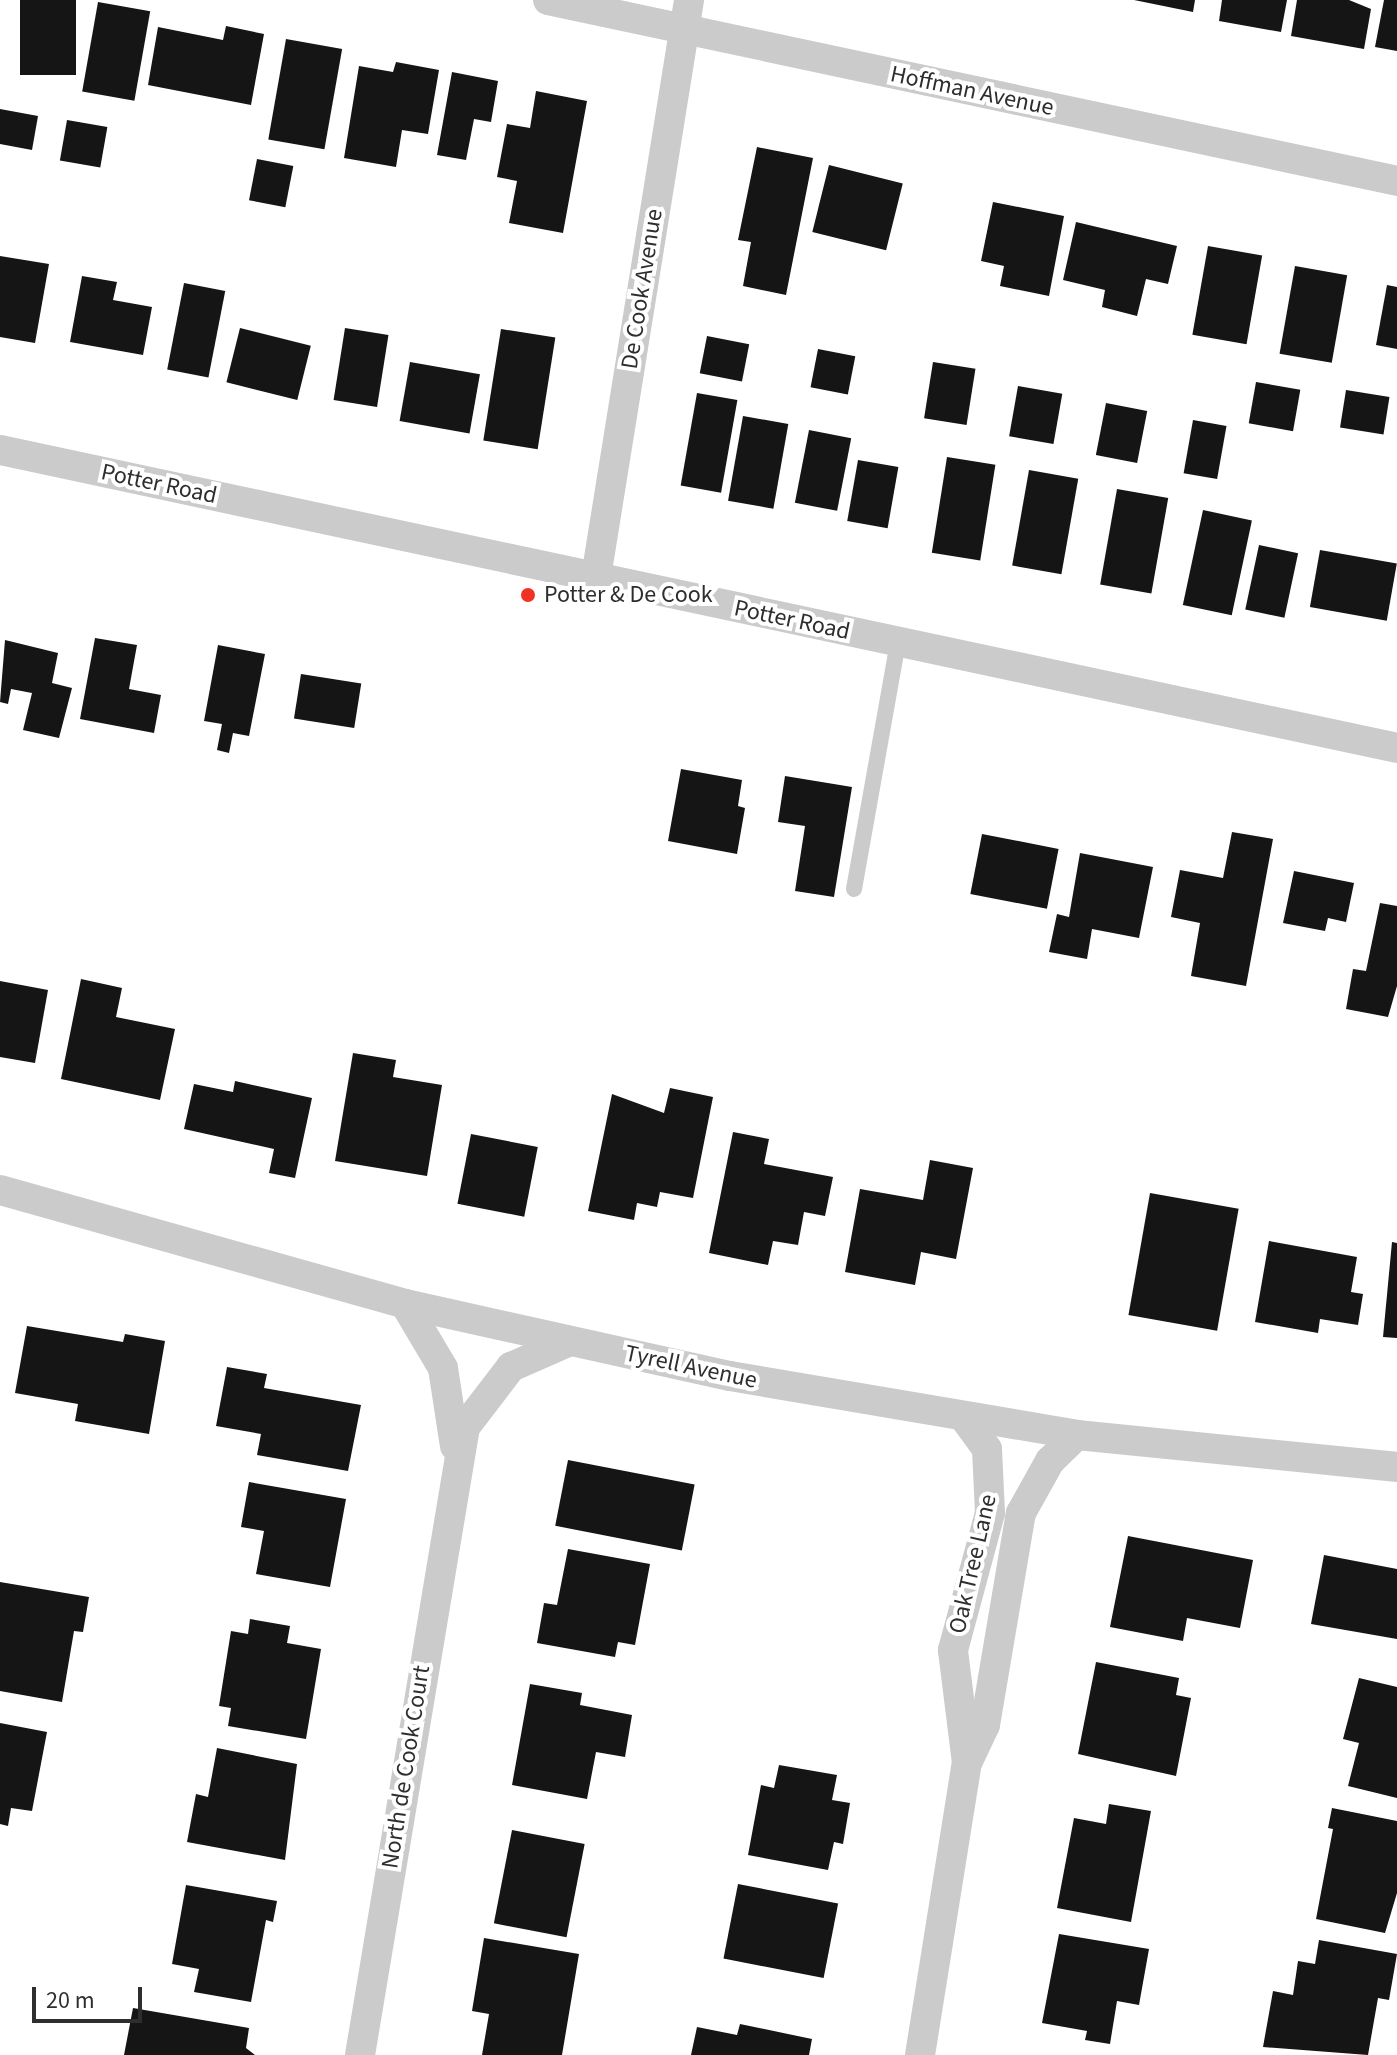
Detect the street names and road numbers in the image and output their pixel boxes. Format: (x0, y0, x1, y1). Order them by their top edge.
street label: Hoffman Avenue (888, 60, 1056, 122)
street label: De Cook Avenue (615, 207, 669, 371)
street label: Potter Road (99, 458, 219, 510)
street label: Potter Road (732, 594, 852, 646)
street label: Tyrell Avenue (622, 1339, 760, 1395)
street label: Oak Tree Lane (943, 1492, 1003, 1636)
street label: North de Cook Court (376, 1663, 436, 1871)

